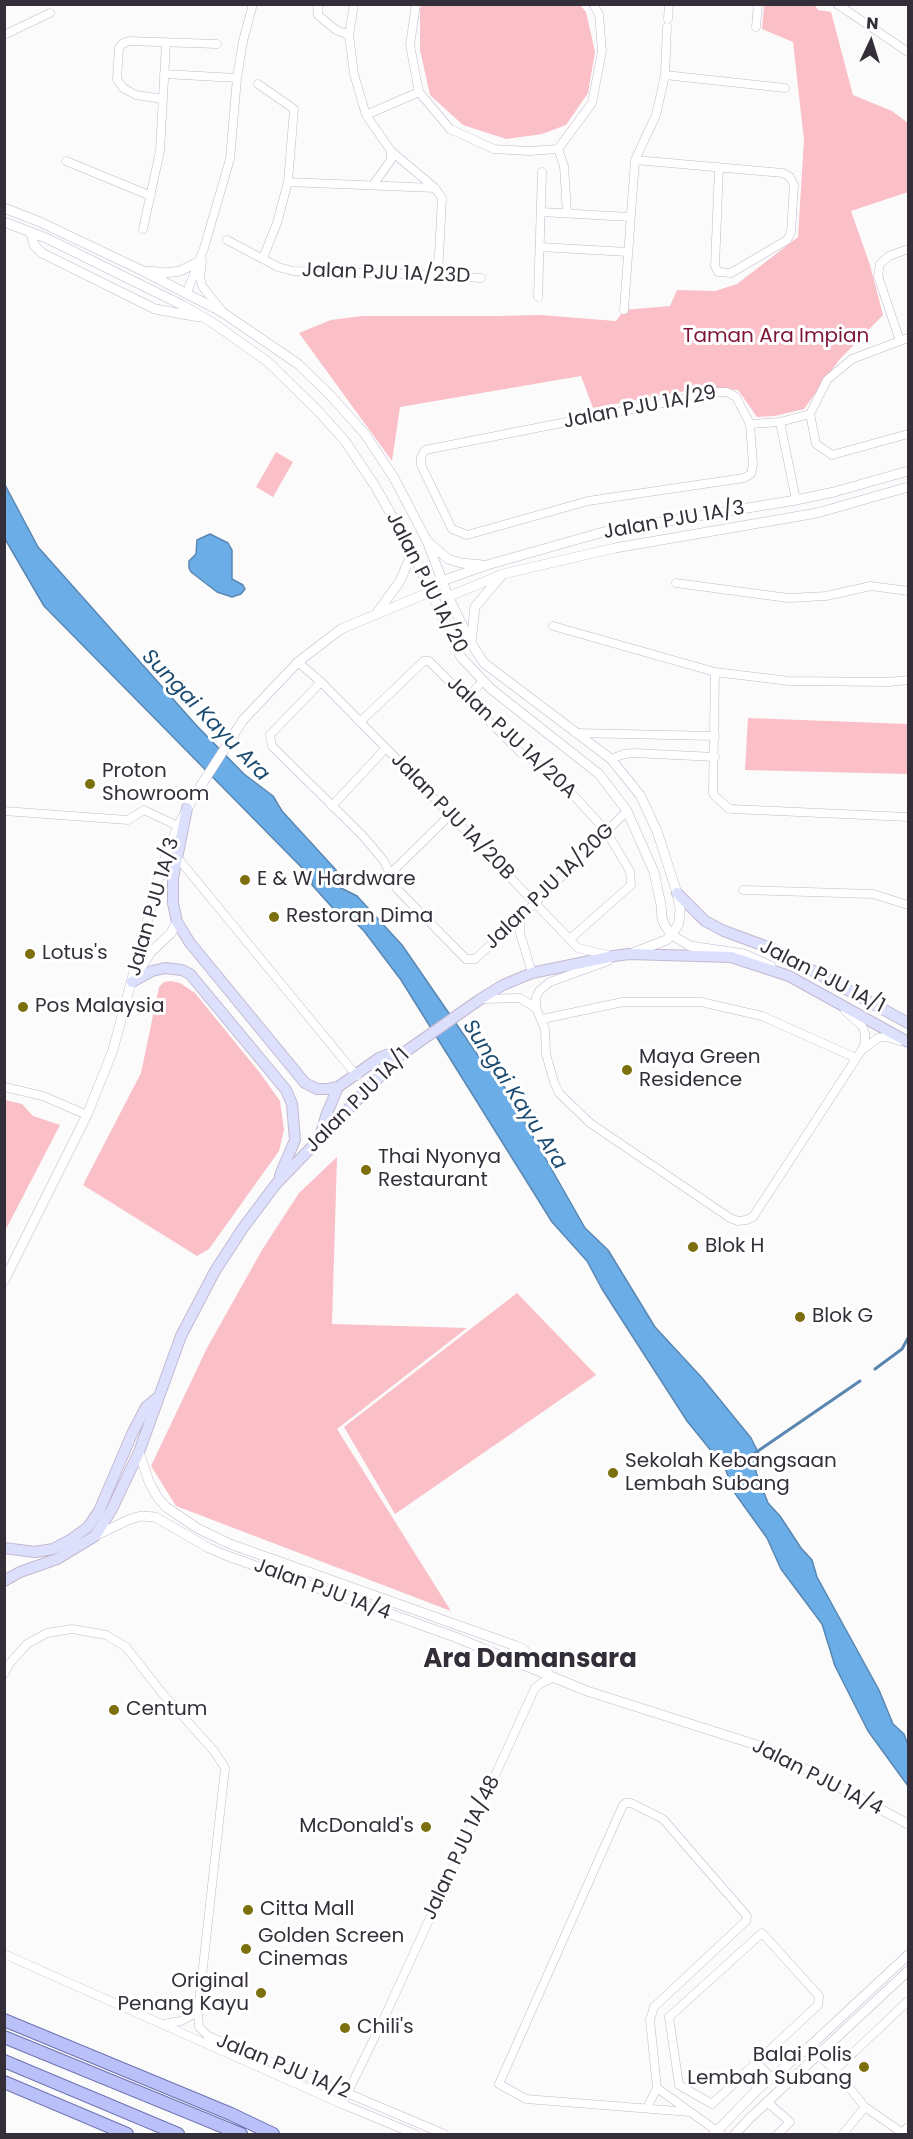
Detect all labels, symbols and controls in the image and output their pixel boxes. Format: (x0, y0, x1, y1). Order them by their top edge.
north arrow (841, 12, 901, 72)
text: N (865, 12, 879, 35)
street label: Jalan PJU 1A/23D (301, 259, 471, 289)
park label: Taman Ara Impian (683, 325, 869, 349)
street label: Jalan PJU 1A/29 (562, 381, 718, 435)
street label: Jalan PJU 1A/3 (602, 497, 746, 545)
street label: Jalan PJU 1A/20 (380, 508, 472, 658)
water label: Sungai Kayu Ara (136, 645, 274, 787)
street label: Jalan PJU 1A/20A (441, 672, 581, 804)
street label: Jalan PJU 1A/20B (385, 748, 519, 886)
place label: Proton Showroom (102, 760, 209, 807)
marker: Proton Showroom (83, 777, 97, 791)
street label: Jalan PJU 1A/20G (480, 819, 620, 955)
street label: Jalan PJU 1A/3 (123, 835, 185, 979)
place label: E & W Hardware (257, 868, 416, 892)
marker: E & W Hardware (238, 873, 252, 887)
place label: Restoran Dima (286, 905, 433, 929)
marker: Restoran Dima (267, 910, 281, 924)
street label: Jalan PJU 1A/1 (755, 935, 889, 1019)
place label: Lotus's (42, 942, 108, 966)
marker: Lotus's (23, 947, 37, 961)
place label: Pos Malaysia (35, 995, 164, 1019)
marker: Pos Malaysia (16, 1000, 30, 1014)
water label: Sungai Kayu Ara (456, 1015, 572, 1175)
street label: Jalan PJU 1A/1 (301, 1044, 415, 1158)
place label: Maya Green Residence (639, 1046, 760, 1093)
marker: Maya Green Residence (620, 1063, 634, 1077)
place label: Thai Nyonya Restaurant (378, 1146, 501, 1193)
marker: Thai Nyonya Restaurant (359, 1163, 373, 1177)
place label: Blok H (705, 1235, 764, 1259)
marker: Blok H (686, 1240, 700, 1254)
place label: Blok G (812, 1305, 873, 1329)
marker: Blok G (793, 1310, 807, 1324)
place label: Sekolah Kebangsaan Lembah Subang (625, 1450, 837, 1497)
marker: Sekolah Kebangsaan Lembah Subang (606, 1466, 620, 1480)
street label: Jalan PJU 1A/4 (250, 1554, 394, 1626)
district label: Ara Damansara (423, 1644, 637, 1676)
place label: Centum (126, 1698, 207, 1722)
marker: Centum (107, 1703, 121, 1717)
street label: Jalan PJU 1A/4 (748, 1735, 886, 1821)
street label: Jalan PJU 1A/48 (418, 1772, 506, 1924)
place label: McDonald's (299, 1815, 414, 1839)
marker: McDonald's (419, 1820, 433, 1834)
place label: Citta Mall (260, 1898, 354, 1922)
marker: Citta Mall (241, 1903, 255, 1917)
place label: Golden Screen Cinemas (258, 1925, 404, 1972)
marker: Golden Screen Cinemas (239, 1942, 253, 1956)
place label: Original Penang Kayu (117, 1970, 249, 2017)
marker: Original Penang Kayu (254, 1986, 268, 2000)
place label: Chili's (357, 2016, 414, 2040)
marker: Chili's (338, 2021, 352, 2035)
street label: Jalan PJU 1A/2 (212, 2029, 354, 2105)
place label: Balai Polis Lembah Subang (687, 2044, 852, 2091)
marker: Balai Polis Lembah Subang (857, 2060, 871, 2074)

